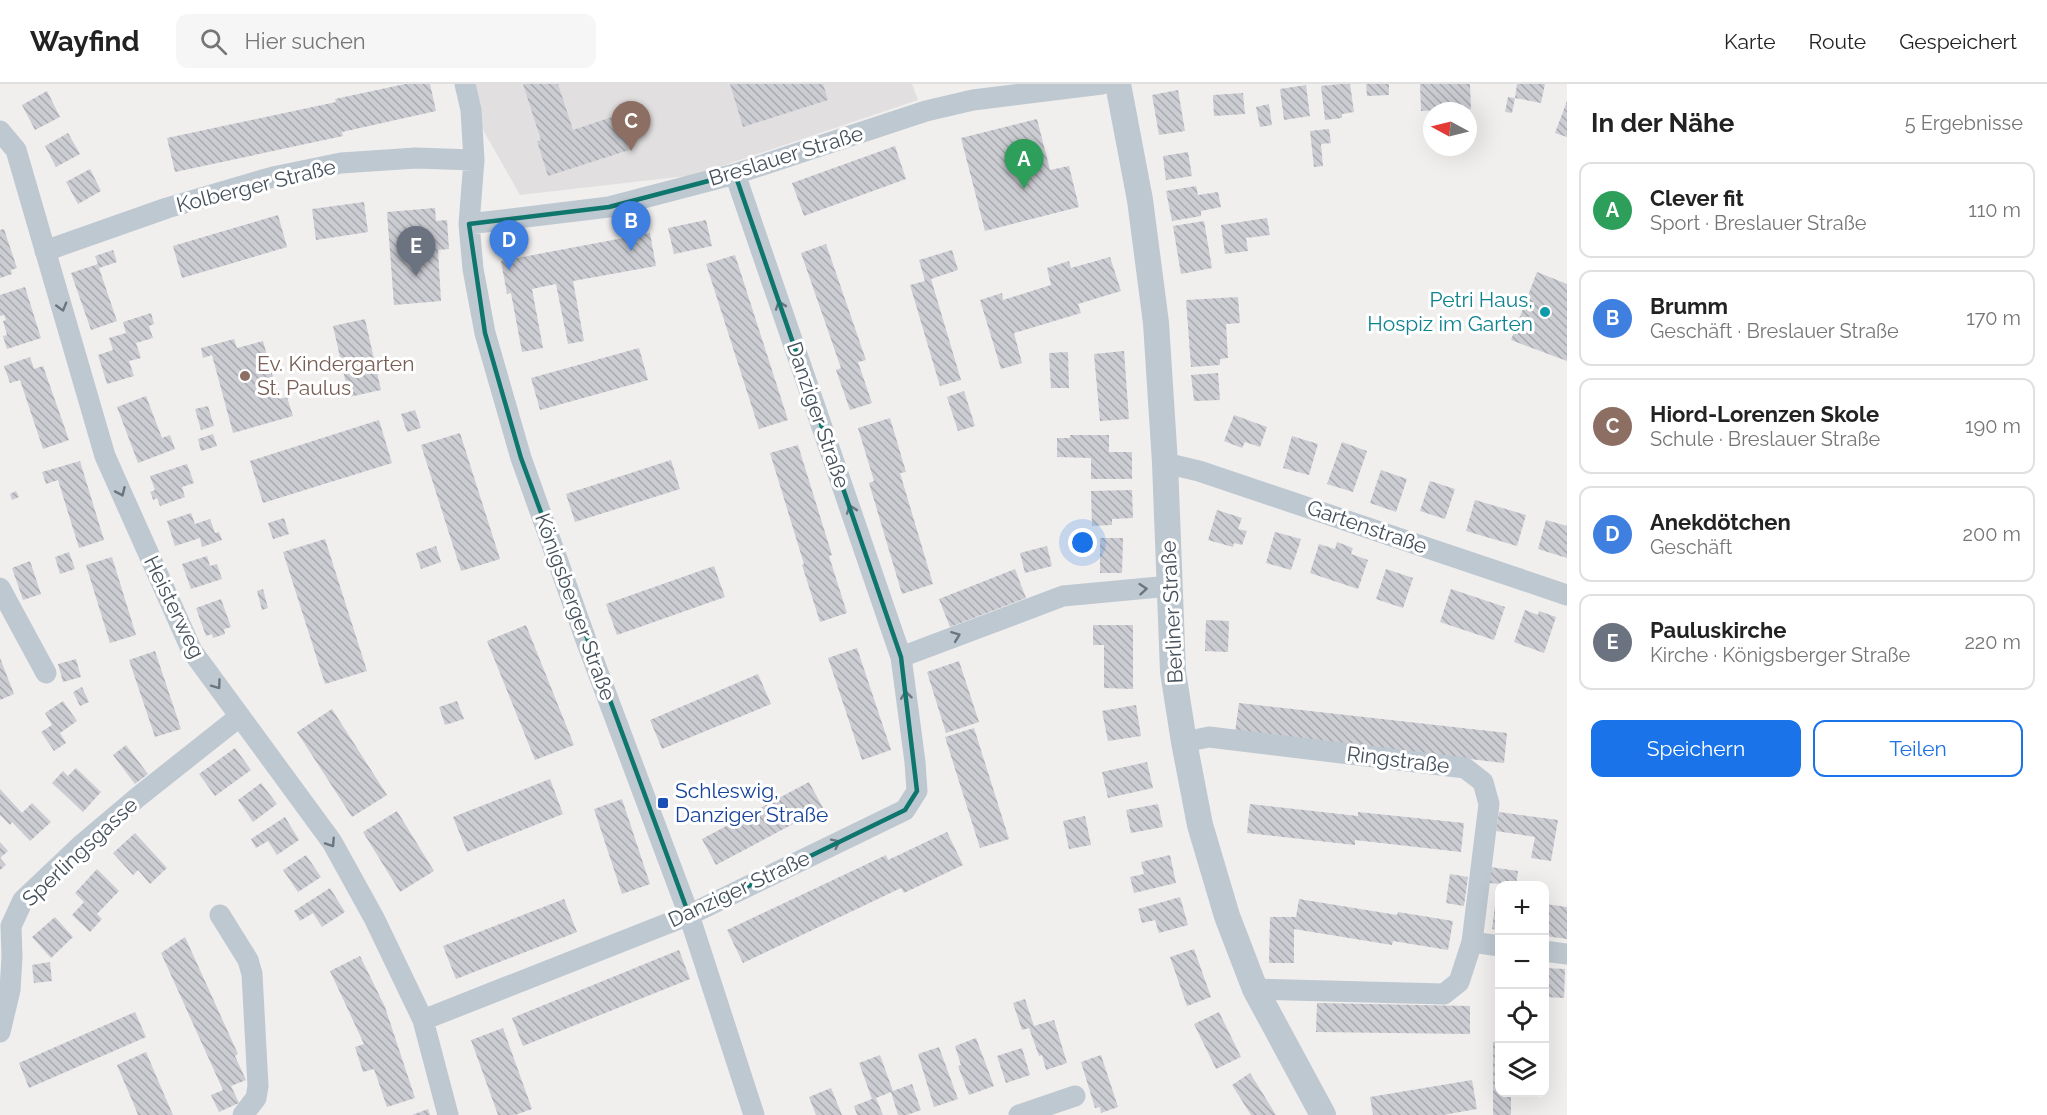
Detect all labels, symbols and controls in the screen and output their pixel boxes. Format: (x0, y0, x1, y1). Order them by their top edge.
search box (176, 14, 596, 68)
text: Wayfind (30, 25, 140, 58)
icon: search (197, 25, 230, 58)
text: Hier suchen (245, 28, 366, 54)
text: Karte (1724, 29, 1776, 54)
text: Route (1809, 29, 1866, 54)
text: Gespeichert (1899, 29, 2017, 54)
pin: C (612, 101, 650, 151)
north arrow (1423, 102, 1477, 156)
text: In der Nähe (1591, 108, 1734, 138)
text: 5 Ergebnisse (1905, 111, 2023, 135)
street label: Breslauer Straße (706, 120, 866, 191)
pin: A (1004, 140, 1044, 189)
street label: Kolberger Straße (174, 154, 338, 217)
text: Clever fit (1650, 185, 1744, 211)
text: A (1606, 198, 1619, 222)
text: 110 m (1968, 198, 2021, 222)
pin: B (612, 202, 650, 251)
text: Sport · Breslauer Straße (1650, 211, 1866, 235)
pin: D (490, 220, 528, 270)
pin: E (396, 226, 436, 276)
place label: Petri Haus, Hospiz im Garten (1367, 287, 1533, 336)
text: Brumm (1650, 293, 1728, 319)
one-way arrow (775, 300, 788, 311)
one-way arrow (54, 302, 67, 312)
marker: Petri Haus, Hospiz im Garten (1538, 305, 1552, 319)
text: B (1606, 306, 1619, 330)
text: 170 m (1966, 306, 2021, 330)
text: Geschäft · Breslauer Straße (1650, 319, 1899, 343)
street label: Danziger Straße (782, 338, 855, 491)
place label: Ev. Kindergarten St. Paulus (257, 351, 414, 400)
marker: Ev. Kindergarten St. Paulus (238, 369, 252, 383)
text: Hiord-Lorenzen Skole (1650, 401, 1879, 427)
text: C (1606, 414, 1619, 438)
text: 190 m (1965, 414, 2021, 438)
text: Schule · Breslauer Straße (1650, 427, 1880, 451)
one-way arrow (114, 486, 126, 497)
street label: Gartenstraße (1304, 494, 1430, 559)
one-way arrow (845, 504, 858, 515)
text: Anekdötchen (1650, 509, 1791, 535)
street label: Königsberger Straße (530, 510, 621, 704)
text: D (1605, 522, 1620, 546)
text: 200 m (1963, 522, 2021, 546)
your location (1068, 528, 1097, 557)
text: Geschäft (1650, 535, 1732, 559)
street label: Berliner Straße (1155, 540, 1188, 684)
street label: Heisterweg (139, 551, 210, 662)
one-way arrow (1139, 583, 1148, 596)
text: Pauluskirche (1650, 617, 1786, 643)
text: E (1606, 630, 1619, 654)
text: 220 m (1964, 630, 2021, 654)
one-way arrow (950, 631, 961, 643)
text: Kirche · Königsberger Straße (1650, 643, 1910, 667)
one-way arrow (209, 679, 220, 690)
one-way arrow (901, 691, 913, 700)
button: Speichern (1591, 720, 1801, 777)
button: Teilen (1813, 720, 2023, 777)
street label: Ringstraße (1345, 741, 1451, 778)
place label: Schleswig, Danziger Straße (675, 778, 828, 827)
street label: Sperlingsgasse (17, 792, 142, 911)
marker: Schleswig, Danziger Straße (656, 796, 670, 810)
one-way arrow (324, 837, 336, 847)
one-way arrow (830, 839, 841, 851)
street label: Danziger Straße (664, 845, 814, 932)
map controls (1495, 881, 1549, 1097)
button: + (1495, 881, 1549, 935)
button: − (1495, 935, 1549, 989)
button: locate (1495, 989, 1549, 1043)
button: layers (1495, 1043, 1549, 1097)

